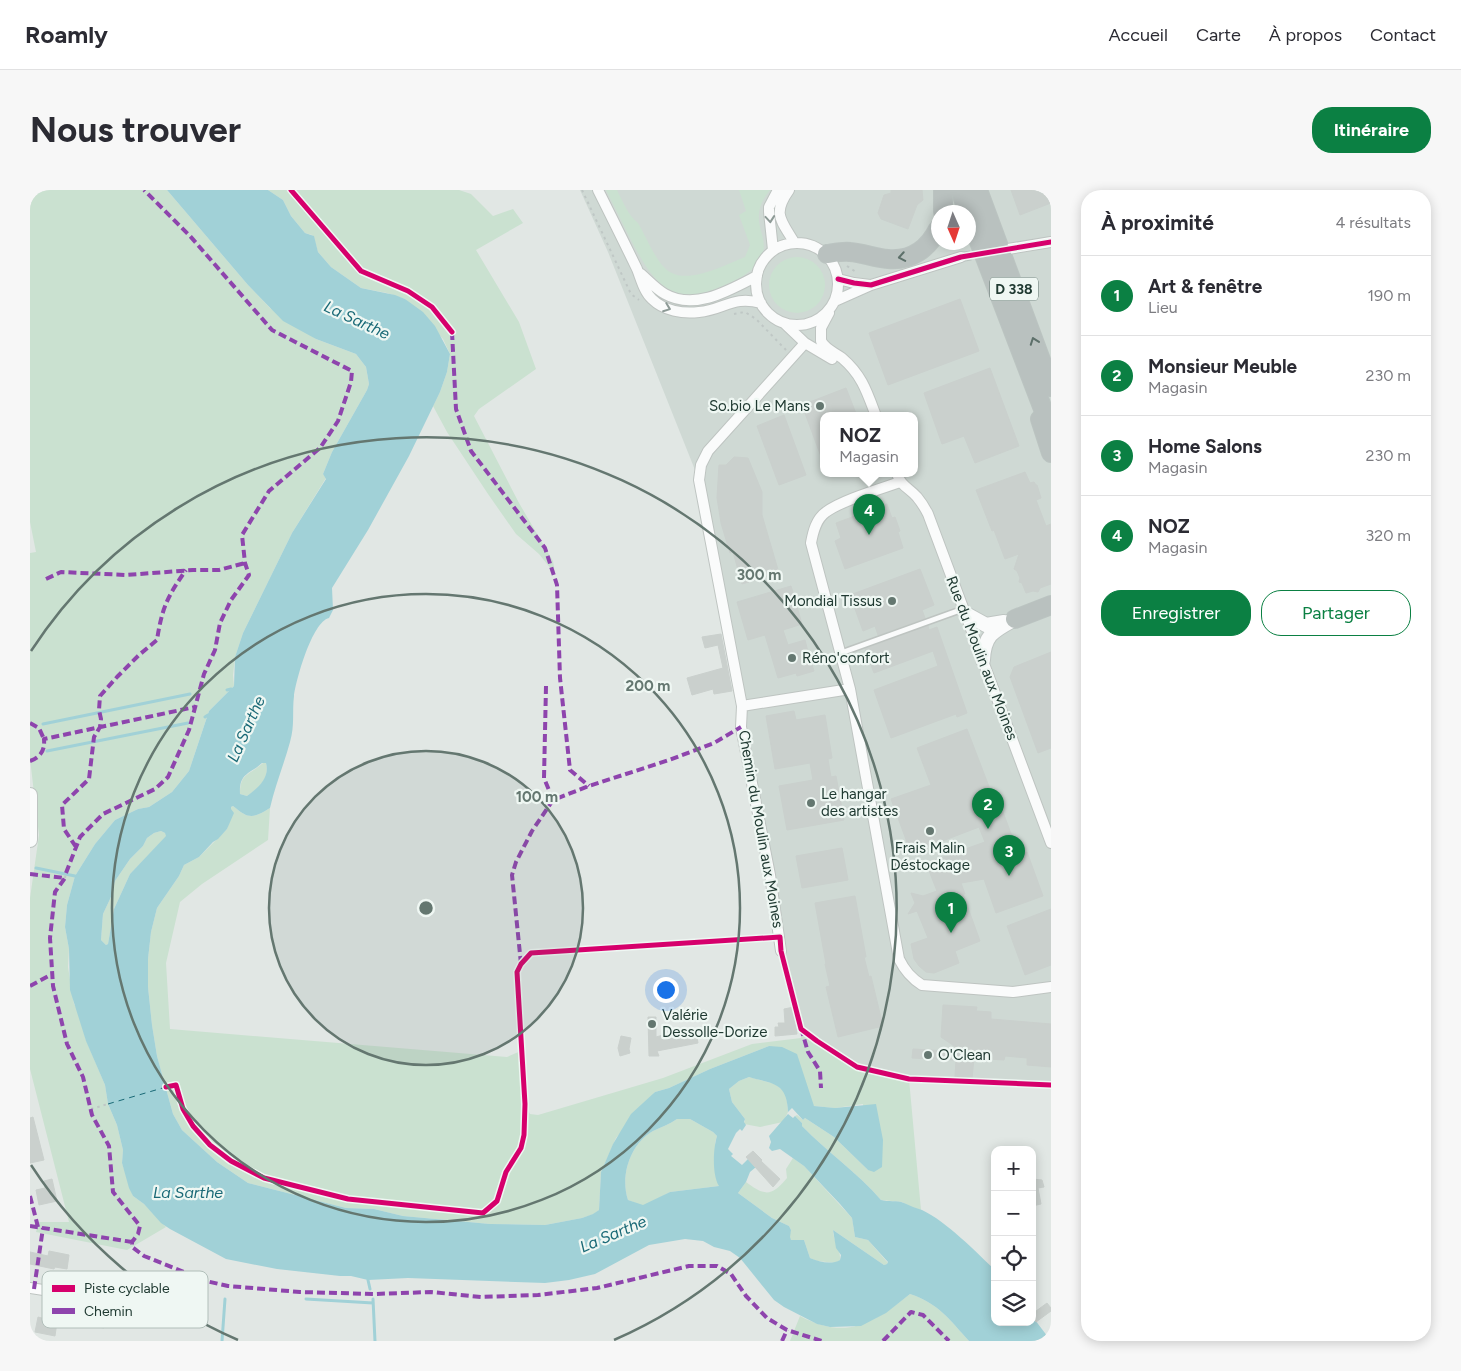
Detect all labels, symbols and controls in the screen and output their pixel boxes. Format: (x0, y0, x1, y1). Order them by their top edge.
text: Roamly (25, 20, 108, 49)
text: Accueil (1108, 24, 1168, 46)
text: Carte (1196, 24, 1241, 46)
text: À propos (1269, 24, 1342, 46)
text: Contact (1370, 24, 1436, 46)
button: Itinéraire (1312, 107, 1431, 153)
text: Nous trouver (30, 109, 241, 151)
north arrow (931, 205, 976, 250)
text: À proximité (1101, 210, 1214, 235)
text: 4 résultats (1335, 213, 1411, 232)
one-way arrow (764, 215, 775, 223)
one-way arrow (897, 252, 906, 262)
text: Art & fenêtre (1148, 275, 1262, 298)
road number: D 338 (990, 278, 1038, 300)
text: 1 (1114, 286, 1120, 305)
text: 190 m (1368, 286, 1411, 305)
water label: La Sarthe (321, 297, 393, 344)
text: Lieu (1148, 298, 1178, 317)
one-way arrow (662, 301, 671, 312)
one-way arrow (1030, 338, 1040, 346)
text: Monsieur Meuble (1148, 355, 1297, 378)
text: 2 (1112, 366, 1122, 385)
text: 230 m (1366, 366, 1411, 385)
text: Magasin (1148, 378, 1207, 397)
place label: So.bio Le Mans (709, 397, 810, 415)
marker: So.bio Le Mans (814, 400, 826, 412)
popup (820, 412, 918, 477)
text: NOZ (839, 424, 881, 447)
text: Home Salons (1148, 435, 1262, 458)
text: 3 (1113, 446, 1121, 465)
text: 230 m (1366, 446, 1411, 465)
text: Magasin (839, 447, 899, 466)
text: Magasin (1148, 458, 1207, 477)
pin: 4 (853, 494, 885, 535)
text: NOZ (1148, 515, 1190, 538)
text: 4 (1112, 526, 1122, 545)
text: 320 m (1366, 526, 1411, 545)
text: Magasin (1148, 538, 1207, 557)
text: 300 m (737, 566, 781, 584)
street label: Rue du Moulin aux Moines (942, 573, 1022, 743)
button: Enregistrer (1101, 590, 1251, 636)
button: Partager (1261, 590, 1411, 636)
place label: Mondial Tissus (784, 592, 882, 610)
marker: Mondial Tissus (886, 595, 898, 607)
place label: Réno'confort (802, 649, 890, 667)
marker: Réno'confort (786, 652, 798, 664)
text: 200 m (626, 677, 670, 695)
water label: La Sarthe (223, 693, 269, 765)
street label: Chemin du Moulin aux Moines (735, 729, 787, 929)
place label: Le hangar des artistes (821, 785, 898, 820)
text: 100 m (516, 788, 558, 806)
pin: 2 (972, 788, 1004, 829)
marker: Le hangar des artistes (805, 797, 817, 809)
marker: Frais Malin Déstockage (924, 825, 936, 837)
pin: 3 (993, 835, 1025, 876)
place label: Frais Malin Déstockage (890, 839, 970, 874)
pin: 1 (935, 892, 967, 933)
centre of rings (417, 899, 435, 917)
your location (653, 977, 679, 1003)
place label: Valérie Dessolle-Dorize (662, 1006, 767, 1041)
marker: Valérie Dessolle-Dorize (646, 1018, 658, 1030)
place label: O'Clean (938, 1046, 991, 1064)
marker: O'Clean (922, 1049, 934, 1061)
map controls (991, 1146, 1036, 1326)
button: + (991, 1146, 1036, 1191)
water label: La Sarthe (153, 1183, 223, 1202)
button: − (991, 1191, 1036, 1236)
water label: La Sarthe (577, 1211, 649, 1256)
button: locate (991, 1236, 1036, 1281)
legend (42, 1271, 208, 1328)
text: Piste cyclable (84, 1280, 170, 1297)
button: layers (991, 1281, 1036, 1326)
text: Chemin (84, 1303, 133, 1320)

